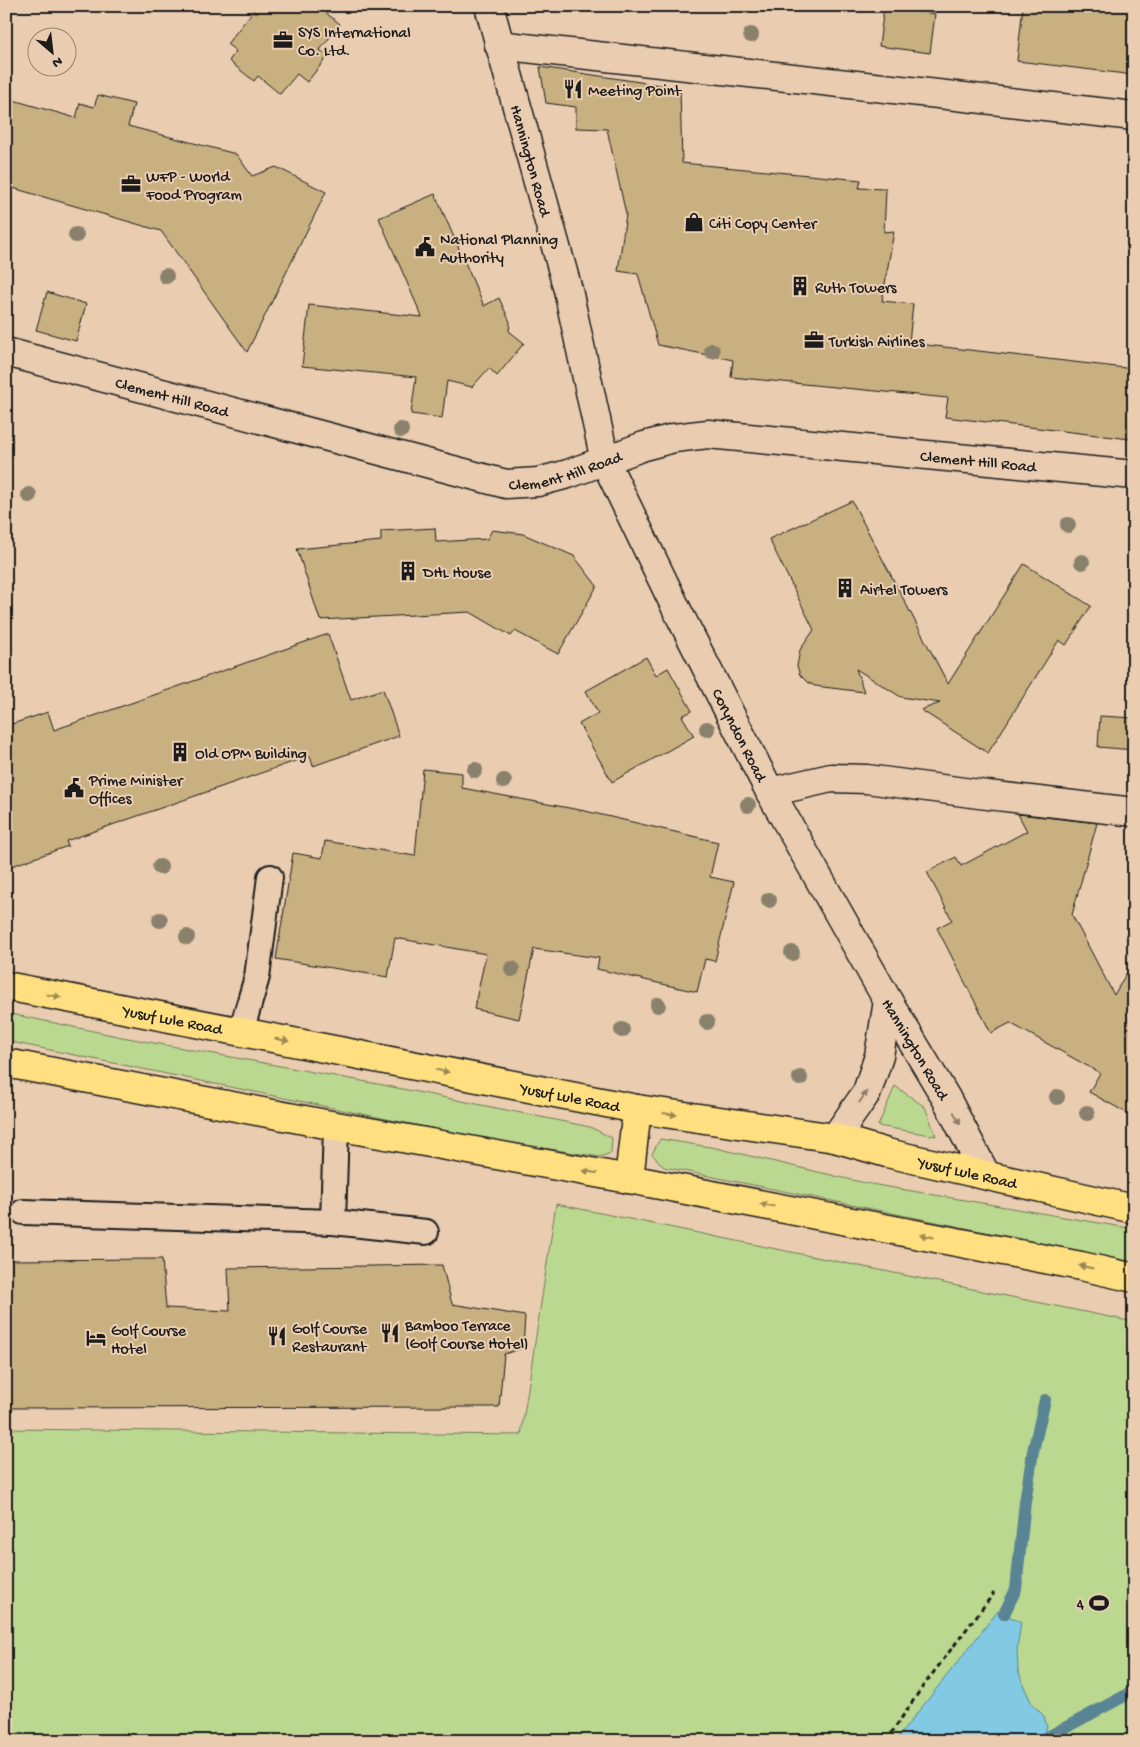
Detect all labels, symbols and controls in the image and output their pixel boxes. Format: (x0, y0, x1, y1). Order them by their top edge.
place label: SYS International Co. Ltd. (298, 25, 411, 62)
north arrow (28, 28, 78, 78)
office icon: SYS International Co. Ltd. (272, 29, 294, 51)
text: N (49, 52, 65, 71)
restaurant icon: Meeting Point (562, 78, 584, 100)
place label: Meeting Point (588, 83, 682, 102)
street label: Hannington Road (504, 103, 553, 220)
place label: WFP - World Food Program (145, 169, 242, 206)
office icon: WFP - World Food Program (120, 173, 142, 195)
shop icon: Citi Copy Center (683, 211, 705, 233)
place label: Citi Copy Center (709, 216, 818, 235)
place label: National Planning Authority (440, 232, 558, 269)
public building icon: National Planning Authority (414, 236, 436, 258)
building icon: Ruth Towers (789, 275, 811, 297)
place label: Ruth Towers (815, 280, 898, 299)
office icon: Turkish Airlines (803, 329, 825, 351)
place label: Turkish Airlines (828, 334, 926, 353)
street label: Clement Hill Road (113, 375, 232, 424)
street label: Clement Hill Road (508, 448, 627, 497)
street label: Clement Hill Road (919, 448, 1038, 479)
building icon: DHL House (397, 560, 419, 582)
place label: DHL House (422, 565, 492, 584)
building icon: Airtel Towers (834, 577, 856, 599)
place label: Airtel Towers (860, 582, 948, 601)
street label: Coryndon Road (706, 686, 770, 787)
building icon: Old OPM Building (169, 741, 191, 763)
place label: Old OPM Building (195, 746, 307, 765)
place label: Prime Minister Offices (88, 773, 184, 810)
public building icon: Prime Minister Offices (63, 777, 85, 799)
one-way arrow (47, 992, 63, 1000)
street label: Hannington Road (876, 996, 952, 1106)
street label: Yusuf Lule Road (119, 1003, 225, 1041)
one-way arrow (275, 1036, 290, 1044)
one-way arrow (434, 1067, 449, 1075)
street label: Yusuf Lule Road (516, 1080, 623, 1119)
one-way arrow (858, 1091, 868, 1104)
one-way arrow (663, 1110, 679, 1118)
one-way arrow (953, 1111, 961, 1126)
street label: Yusuf Lule Road (914, 1154, 1020, 1196)
one-way arrow (582, 1167, 598, 1175)
one-way arrow (759, 1201, 775, 1209)
one-way arrow (919, 1232, 934, 1240)
one-way arrow (1079, 1263, 1094, 1271)
place label: Bamboo Terrace (Golf Course Hotel) (404, 1318, 529, 1355)
place label: Golf Course Restaurant (292, 1321, 368, 1358)
restaurant icon: Bamboo Terrace (Golf Course Hotel) (379, 1322, 401, 1344)
place label: Golf Course Hotel (111, 1323, 187, 1360)
restaurant icon: Golf Course Restaurant (266, 1325, 288, 1347)
hotel icon: Golf Course Hotel (85, 1327, 107, 1349)
sports icon: 4 (1088, 1592, 1110, 1614)
place label: 4 (1076, 1597, 1084, 1616)

